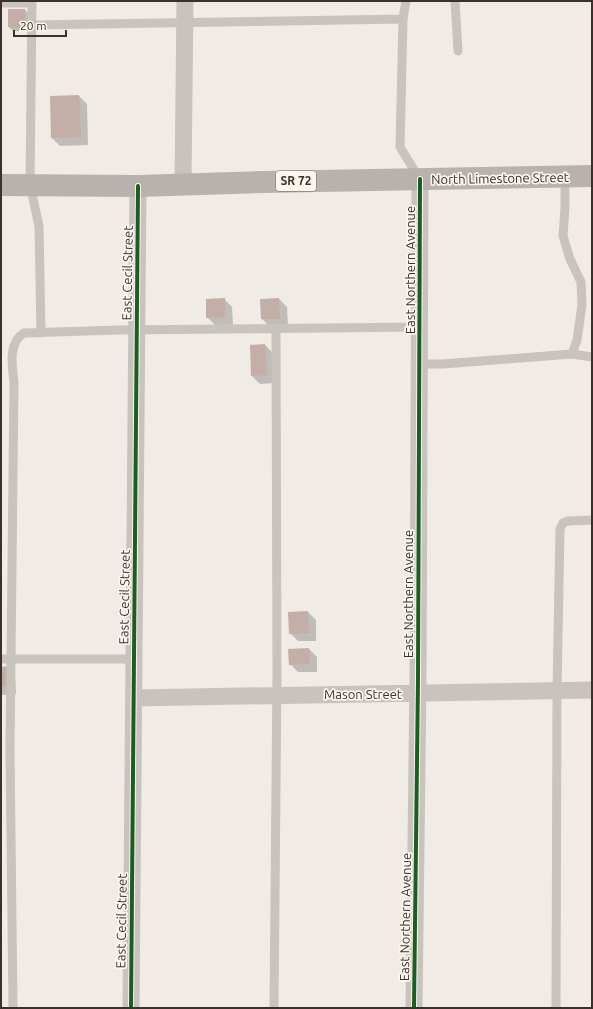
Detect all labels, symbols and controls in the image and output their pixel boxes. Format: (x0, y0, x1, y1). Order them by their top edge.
scale bar (14, 12, 66, 38)
text: 20 m (20, 19, 47, 32)
street label: North Limestone Street (431, 170, 569, 186)
road number: SR 72 (276, 171, 316, 191)
street label: East Northern Avenue (403, 206, 417, 334)
street label: East Cecil Street (119, 226, 135, 320)
street label: East Northern Avenue (401, 530, 415, 658)
street label: East Cecil Street (116, 550, 132, 644)
street label: Mason Street (324, 687, 402, 701)
street label: East Northern Avenue (397, 853, 413, 981)
street label: East Cecil Street (113, 874, 129, 968)

